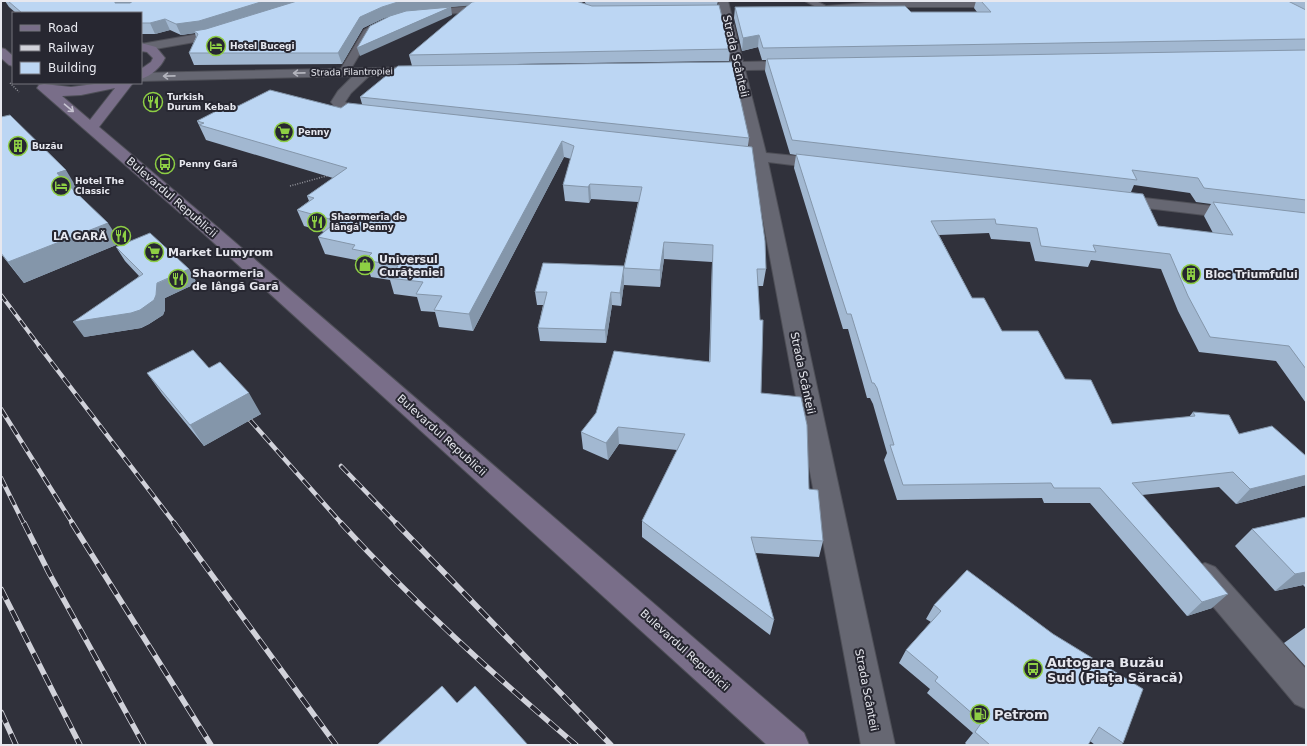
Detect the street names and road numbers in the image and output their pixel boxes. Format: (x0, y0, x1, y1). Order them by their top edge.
street label: Strada Scânteii (720, 14, 751, 98)
street label: Strada Filantropiei (311, 66, 393, 78)
street label: Bulevardul Republicii (124, 155, 220, 240)
street label: Strada Scânteii (787, 331, 818, 415)
street label: Bulevardul Republicii (394, 392, 489, 479)
street label: Bulevardul Republicii (637, 607, 732, 694)
street label: Strada Scânteii (852, 648, 881, 732)

